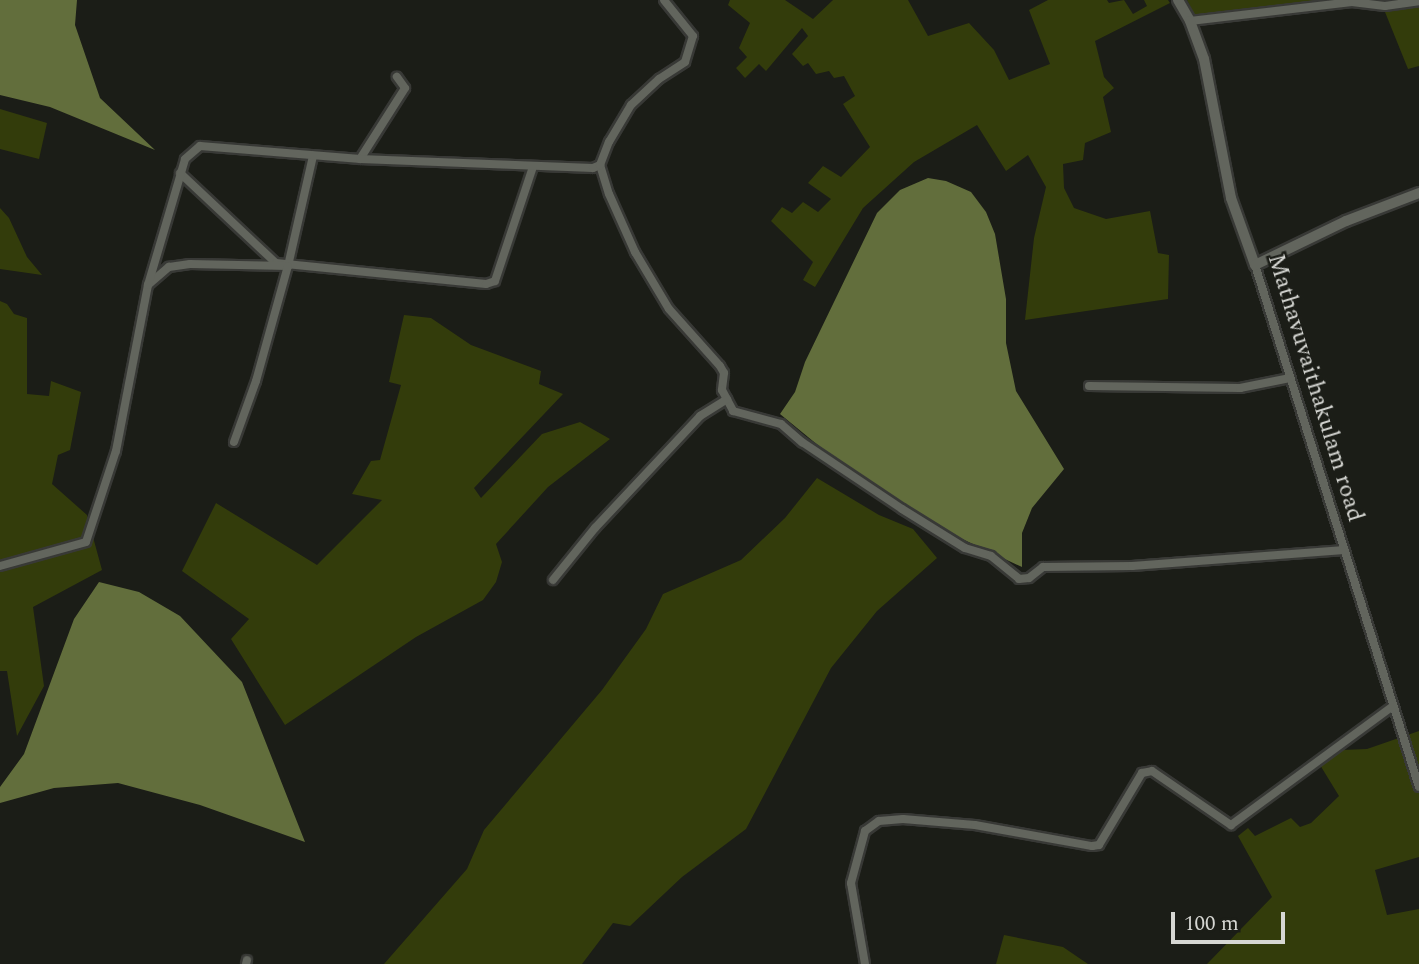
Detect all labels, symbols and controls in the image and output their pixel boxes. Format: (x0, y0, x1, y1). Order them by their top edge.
street label: Mathavuvaithakulam road (1261, 251, 1369, 525)
scale bar (1174, 898, 1288, 942)
text: 100 m (1184, 908, 1239, 940)

